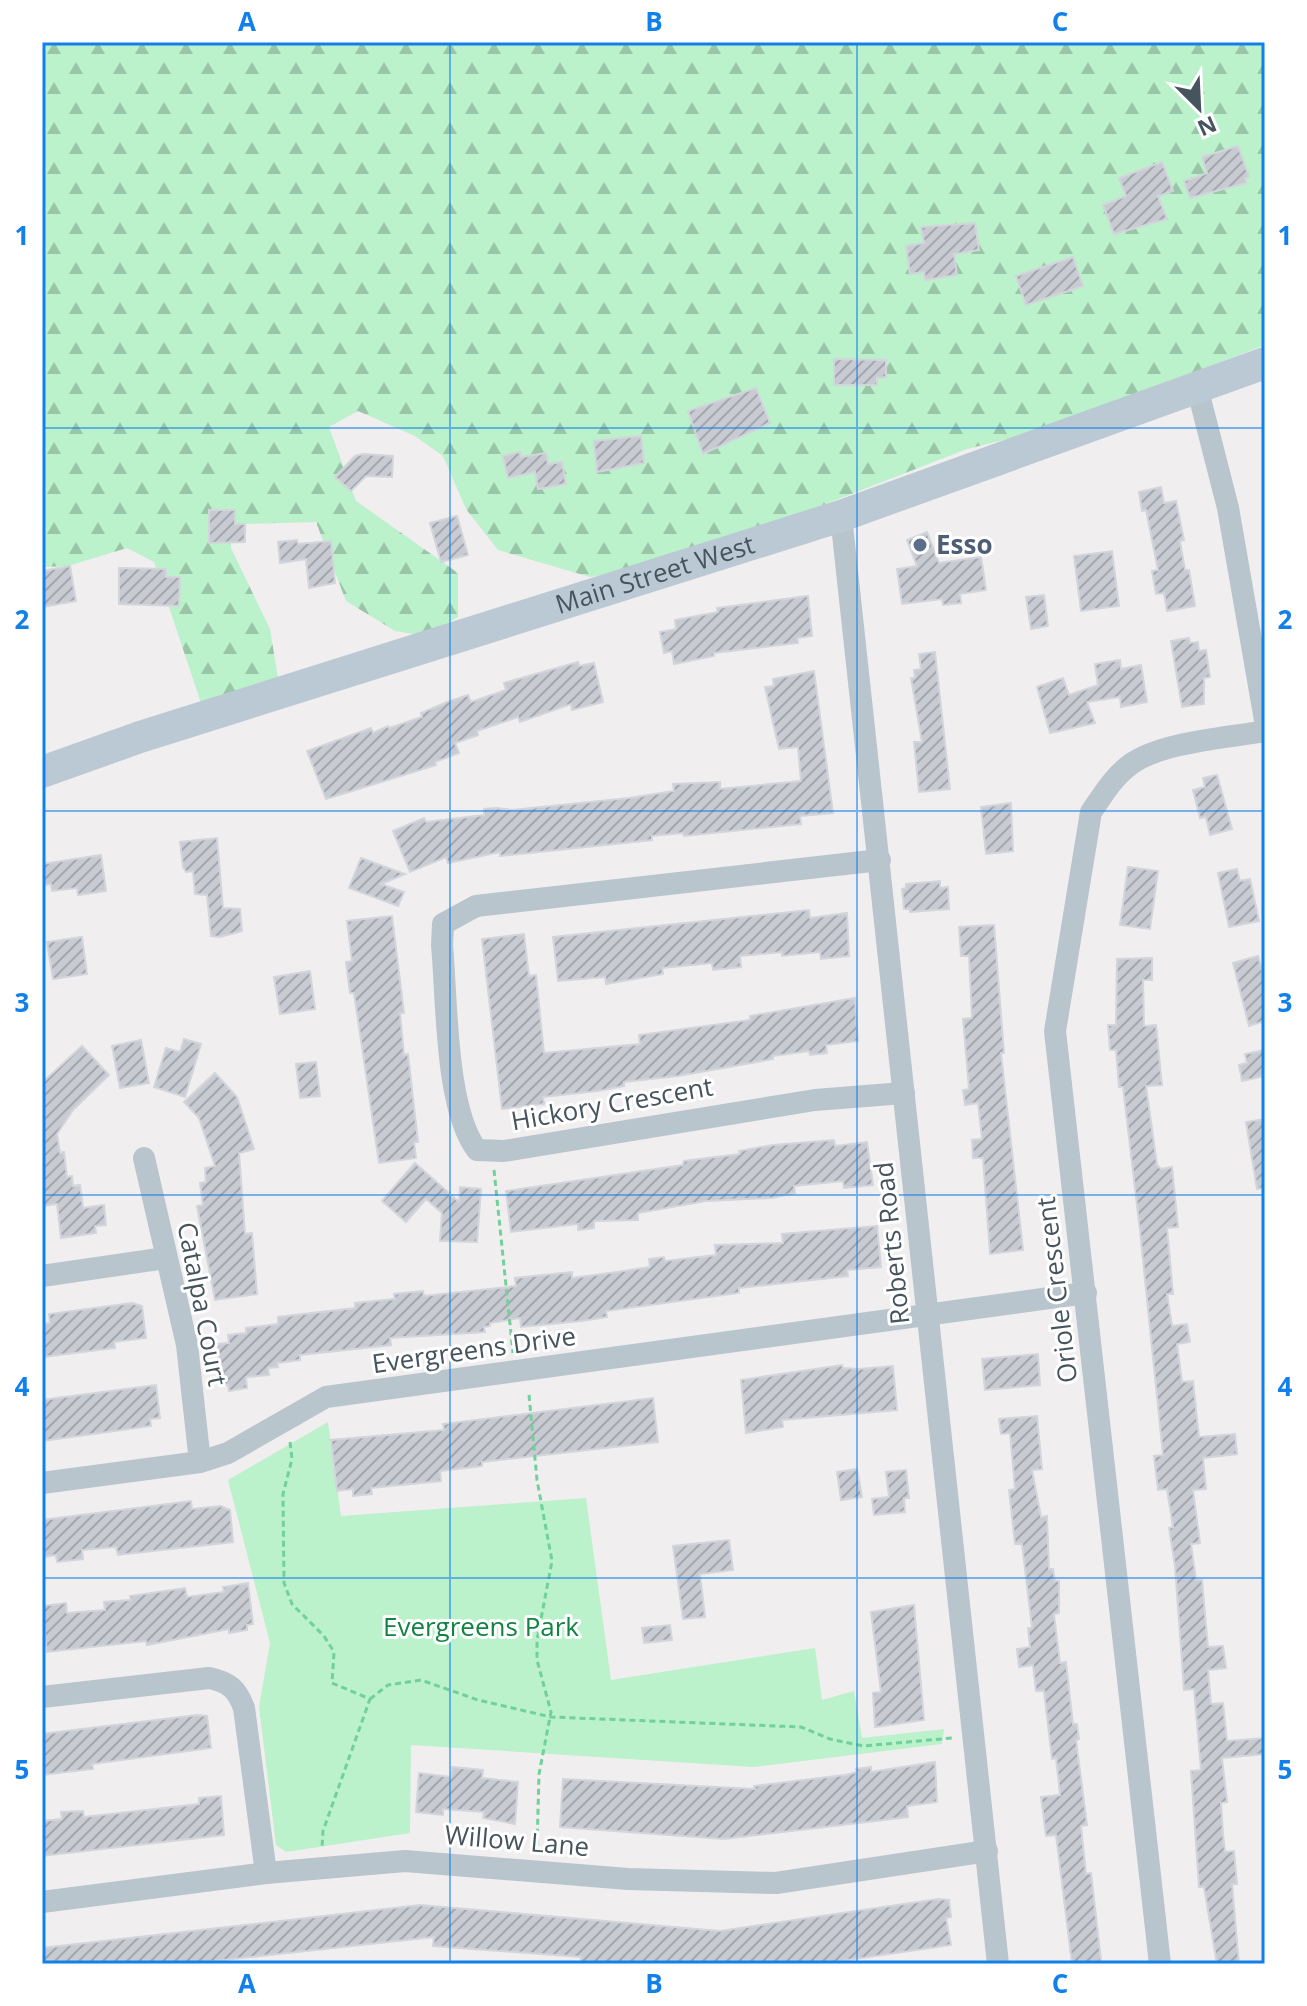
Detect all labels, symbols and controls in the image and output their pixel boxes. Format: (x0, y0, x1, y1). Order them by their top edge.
text: A (238, 3, 256, 39)
text: B (645, 3, 663, 39)
text: C (1052, 3, 1068, 39)
north arrow (1159, 68, 1239, 148)
text: N (1193, 110, 1222, 145)
text: 1 (15, 217, 29, 253)
text: 1 (1278, 217, 1292, 253)
street label: Main Street West (551, 525, 759, 622)
place label: Esso (936, 526, 993, 562)
marker: Esso (911, 536, 929, 554)
text: 2 (15, 601, 30, 637)
text: 2 (1278, 601, 1293, 637)
text: 3 (15, 984, 29, 1020)
text: 3 (1278, 984, 1292, 1020)
street label: Hickory Crescent (508, 1068, 715, 1138)
street label: Roberts Road (865, 1160, 917, 1326)
street label: Oriole Crescent (1027, 1195, 1085, 1385)
street label: Catalpa Court (169, 1219, 236, 1389)
street label: Evergreens Drive (370, 1317, 578, 1381)
text: 4 (15, 1368, 30, 1404)
text: 4 (1278, 1368, 1293, 1404)
park label: Evergreens Park (383, 1608, 579, 1644)
text: 5 (15, 1751, 29, 1787)
text: 5 (1278, 1751, 1292, 1787)
street label: Willow Lane (443, 1816, 591, 1864)
text: A (238, 1965, 256, 2001)
text: B (645, 1965, 663, 2001)
text: C (1052, 1965, 1068, 2001)

